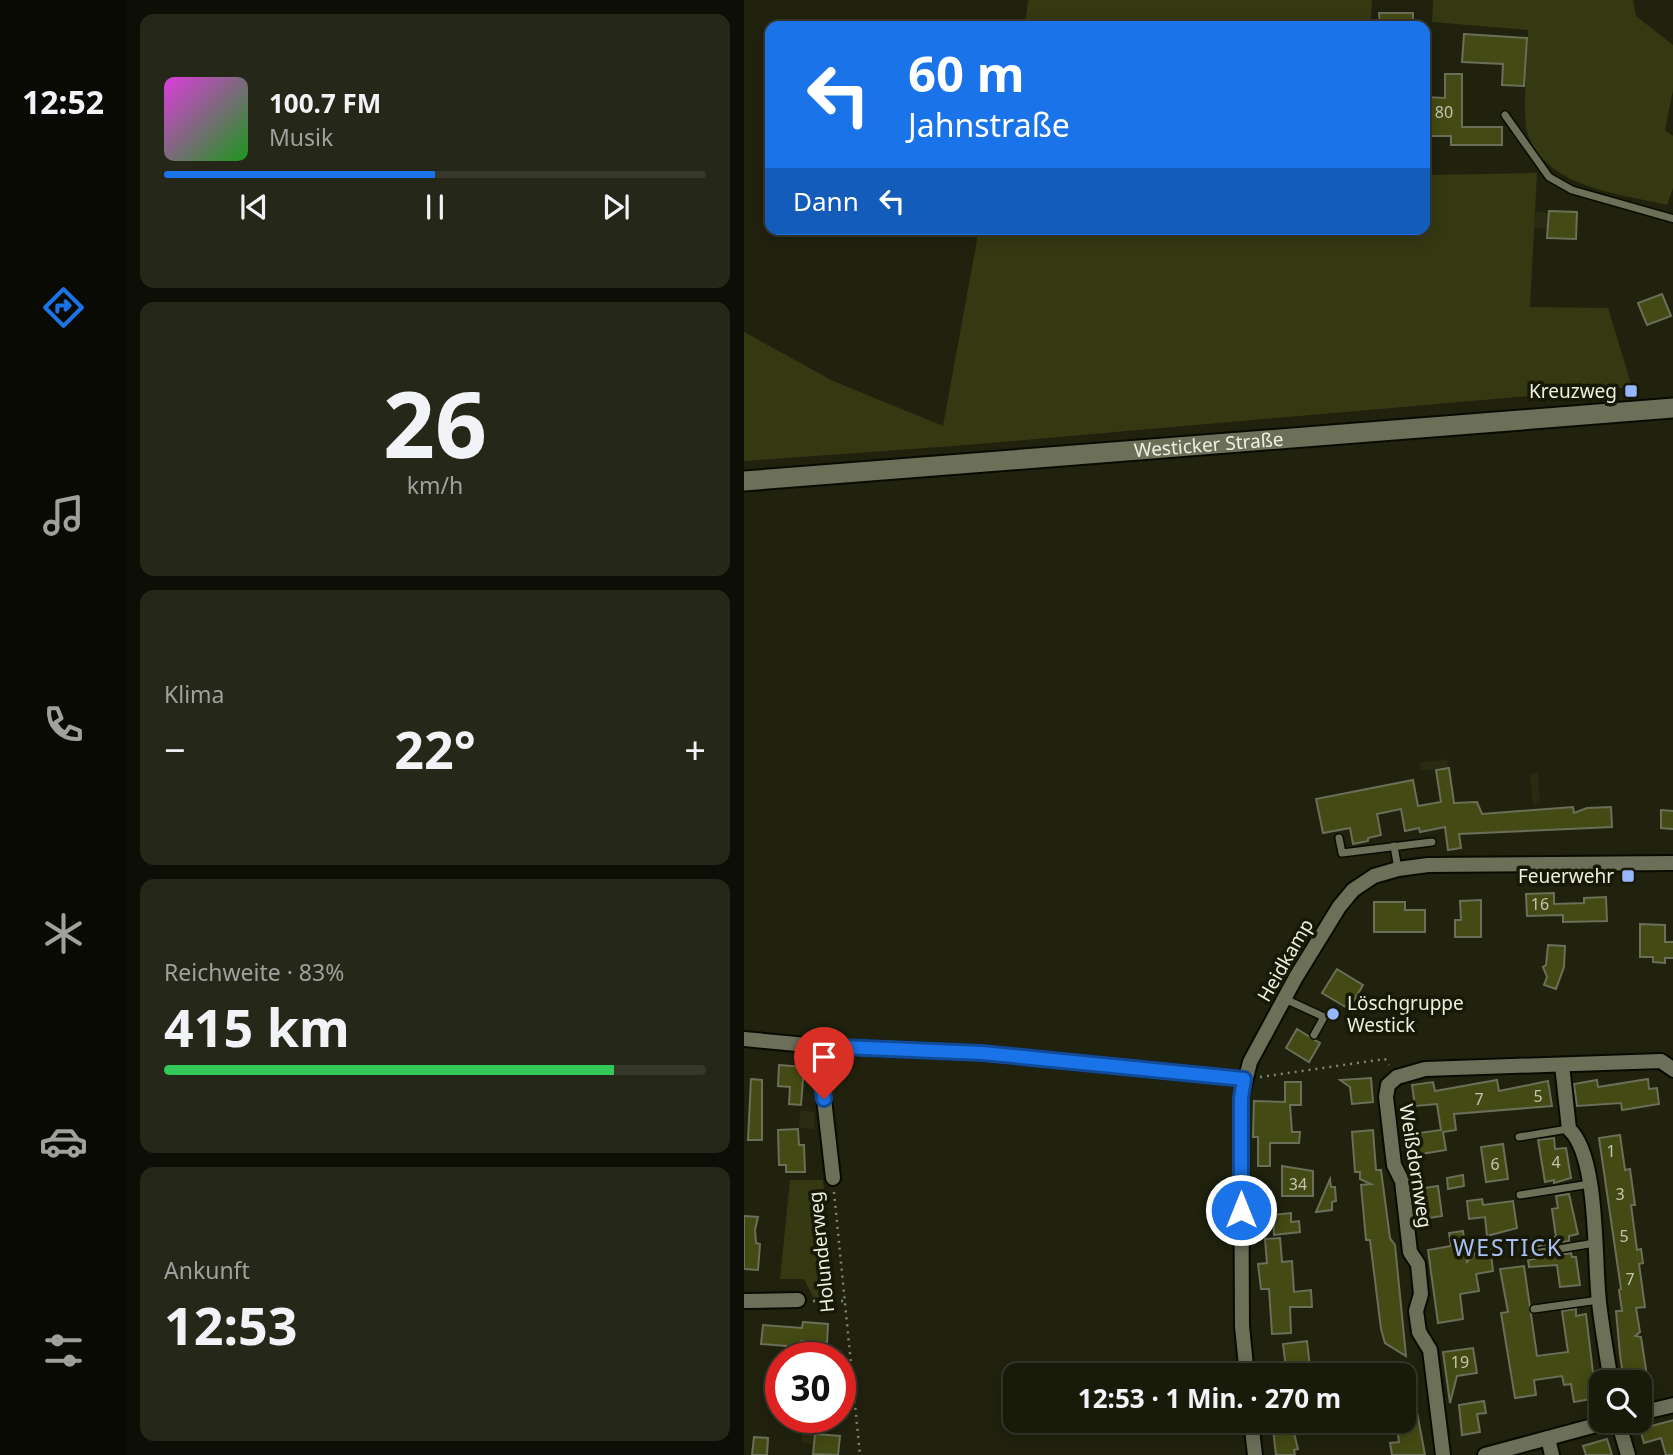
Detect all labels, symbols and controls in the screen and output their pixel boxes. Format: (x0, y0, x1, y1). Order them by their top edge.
text: 60 m (908, 40, 1025, 106)
icon: left (793, 49, 884, 140)
text: 12:52 (22, 80, 104, 123)
text: 100.7 FM (269, 85, 381, 121)
house number: 80 (1435, 101, 1453, 123)
text: Jahnstraße (908, 103, 1070, 146)
text: Musik (269, 121, 333, 153)
icon: left (873, 182, 911, 220)
text: Dann (793, 183, 859, 219)
icon: previous (235, 188, 273, 226)
icon: pause (416, 188, 454, 226)
icon: next (597, 188, 635, 226)
icon: directions (39, 283, 88, 332)
text: 26 (383, 361, 487, 485)
place label: Kreuzweg (1529, 378, 1617, 404)
marker: Kreuzweg (1623, 383, 1639, 399)
street label: Westicker Straße (1133, 426, 1284, 463)
text: km/h (407, 469, 463, 501)
icon: music (39, 491, 88, 540)
text: Klima (164, 678, 225, 710)
icon: phone (39, 700, 88, 749)
text: 22° (394, 713, 476, 784)
text: − (164, 723, 186, 775)
text: + (684, 723, 706, 775)
place label: Feuerwehr (1518, 863, 1614, 889)
marker: Feuerwehr (1620, 868, 1636, 884)
house number: 16 (1531, 893, 1549, 915)
icon: climate (39, 909, 88, 958)
street label: Heidkamp (1251, 914, 1319, 1006)
text: Reichweite · 83% (164, 956, 344, 988)
place label: Löschgruppe Westick (1347, 990, 1464, 1038)
text: 415 km (164, 991, 350, 1062)
marker: Löschgruppe Westick (1325, 1006, 1341, 1022)
pin (794, 1027, 854, 1099)
icon: arrive (805, 1038, 843, 1076)
house number: 5 (1533, 1085, 1543, 1107)
house number: 7 (1474, 1088, 1484, 1110)
street label: Weißdornweg (1393, 1102, 1439, 1230)
icon: car (39, 1117, 88, 1166)
house number: 1 (1606, 1140, 1616, 1162)
house number: 4 (1551, 1151, 1561, 1173)
house number: 6 (1490, 1153, 1500, 1175)
position arrow (1204, 1173, 1278, 1247)
house number: 34 (1289, 1173, 1307, 1195)
house number: 3 (1615, 1183, 1625, 1205)
street label: Holunderweg (802, 1190, 840, 1314)
house number: 5 (1619, 1225, 1629, 1247)
district label: WESTICK (1453, 1231, 1563, 1263)
text: Ankunft (164, 1254, 250, 1286)
house number: 7 (1625, 1268, 1635, 1290)
text: 12:53 (164, 1289, 298, 1360)
icon: filters (39, 1326, 88, 1375)
speed limit sign: 30 (765, 1342, 856, 1433)
house number: 19 (1451, 1351, 1469, 1373)
map controls (1589, 1370, 1652, 1433)
button: search (1589, 1370, 1652, 1433)
text: 12:53 · 1 Min. · 270 m (1078, 1380, 1341, 1416)

